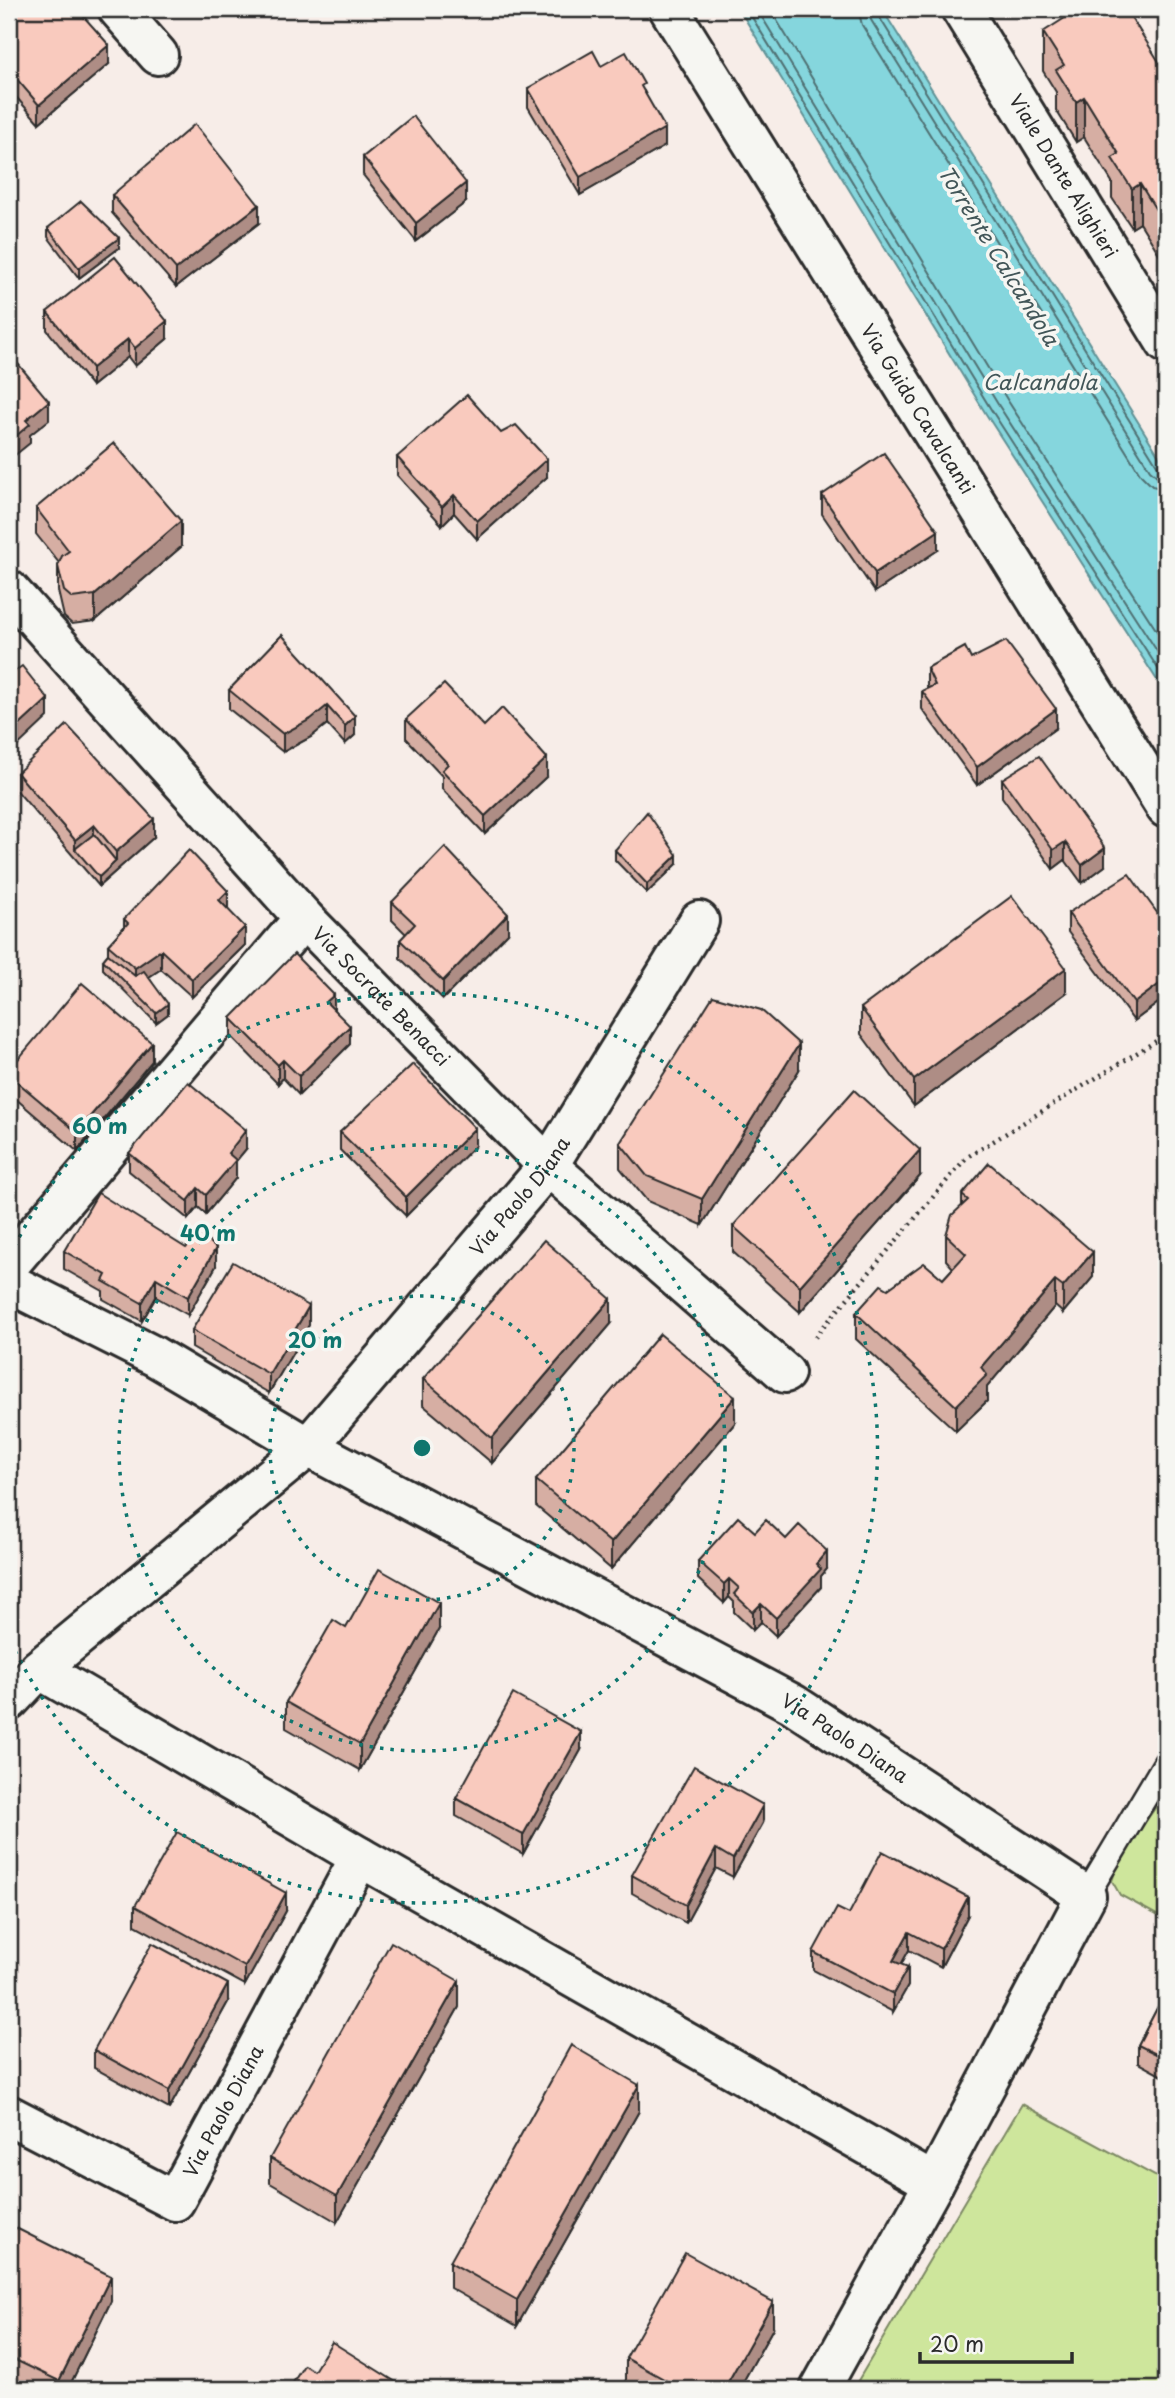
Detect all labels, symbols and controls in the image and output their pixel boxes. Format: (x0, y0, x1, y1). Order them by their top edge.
street label: Viale Dante Alighieri (1003, 88, 1125, 263)
water label: Torrente Calcandola (931, 159, 1069, 352)
street label: Via Guido Cavalcanti (855, 318, 982, 499)
water label: Calcandola (983, 365, 1098, 397)
street label: Via Socrate Benacci (306, 919, 457, 1072)
text: 60 m (72, 1109, 128, 1141)
street label: Via Paolo Diana (462, 1131, 576, 1261)
text: 40 m (180, 1216, 236, 1248)
text: 20 m (288, 1323, 342, 1355)
centre of rings (410, 1436, 434, 1460)
street label: Via Paolo Diana (777, 1685, 914, 1789)
street label: Via Paolo Diana (175, 2040, 269, 2182)
scale bar (920, 2321, 1072, 2365)
text: 20 m (930, 2327, 984, 2359)

